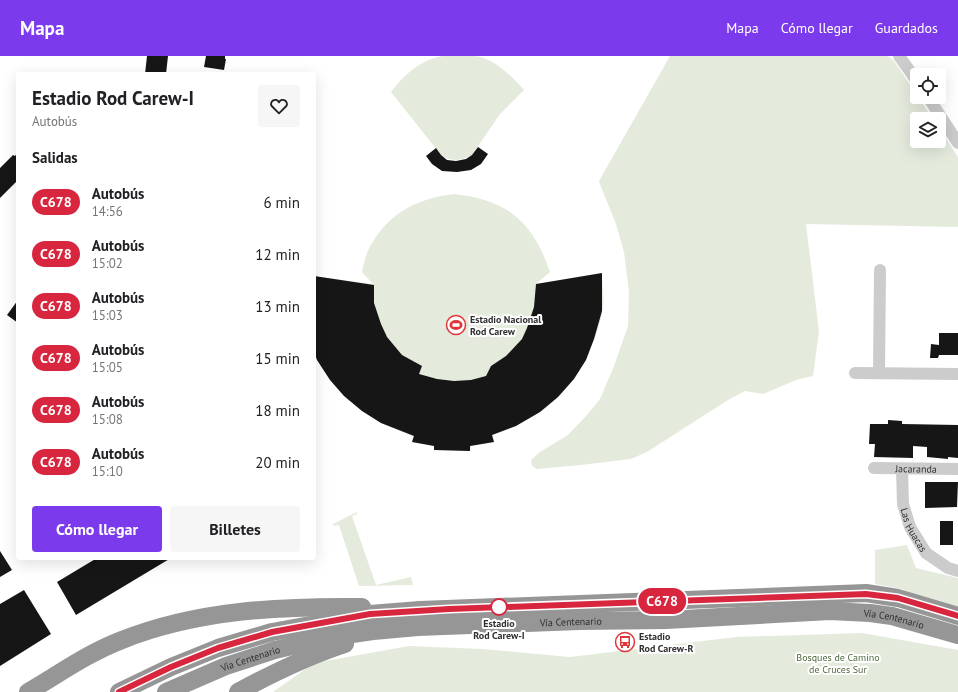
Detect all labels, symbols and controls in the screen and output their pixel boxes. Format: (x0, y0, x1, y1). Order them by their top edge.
text: Mapa (20, 16, 64, 40)
text: Mapa (726, 19, 759, 37)
text: Cómo llegar (781, 19, 853, 37)
text: Guardados (875, 19, 938, 37)
map controls (910, 68, 946, 148)
button: locate (910, 68, 946, 104)
button: heart (258, 85, 300, 127)
text: Estadio Rod Carew-I (32, 86, 194, 110)
button: layers (910, 112, 946, 148)
text: Autobús (32, 113, 77, 130)
text: Salidas (32, 148, 78, 167)
text: Autobús (92, 184, 144, 203)
text: C678 (40, 193, 72, 211)
text: 6 min (263, 193, 300, 212)
text: 14:56 (92, 203, 123, 220)
text: Autobús (92, 236, 144, 255)
text: C678 (40, 245, 72, 263)
text: 12 min (255, 245, 300, 264)
text: 15:02 (92, 255, 123, 272)
text: Autobús (92, 288, 144, 307)
text: C678 (40, 297, 72, 315)
text: 13 min (255, 297, 300, 316)
text: 15:03 (92, 307, 123, 324)
place label: Estadio Nacional Rod Carew (470, 313, 541, 338)
sports icon: Estadio Nacional Rod Carew (445, 314, 467, 336)
text: Autobús (92, 340, 144, 359)
text: C678 (40, 349, 72, 367)
text: 15 min (255, 349, 300, 368)
text: 15:05 (92, 359, 123, 376)
text: Autobús (92, 392, 144, 411)
text: C678 (40, 401, 72, 419)
text: 18 min (255, 401, 300, 420)
text: 15:08 (92, 411, 123, 428)
text: Autobús (92, 444, 144, 463)
text: C678 (40, 453, 72, 471)
text: 20 min (255, 453, 300, 472)
street label: Jacaranda (894, 462, 937, 476)
text: 15:10 (92, 463, 123, 480)
button: Cómo llegar (32, 506, 162, 552)
button: Billetes (170, 506, 300, 552)
street label: Las Huacas (898, 506, 930, 554)
line badge: C678 (634, 588, 690, 614)
text: C678 (646, 592, 678, 610)
marker: Estadio Rod Carew-I (490, 598, 508, 616)
street label: Vía Centenario (862, 607, 926, 632)
street label: Vía Centenario (539, 615, 602, 629)
place label: Estadio Rod Carew-I (473, 617, 525, 642)
place label: Estadio Rod Carew-R (639, 630, 694, 655)
bus stop icon: Estadio Rod Carew-R (614, 631, 636, 653)
street label: Vía Centenario (218, 643, 281, 675)
park label: Bosques de Camino de Cruces Sur (796, 651, 880, 676)

